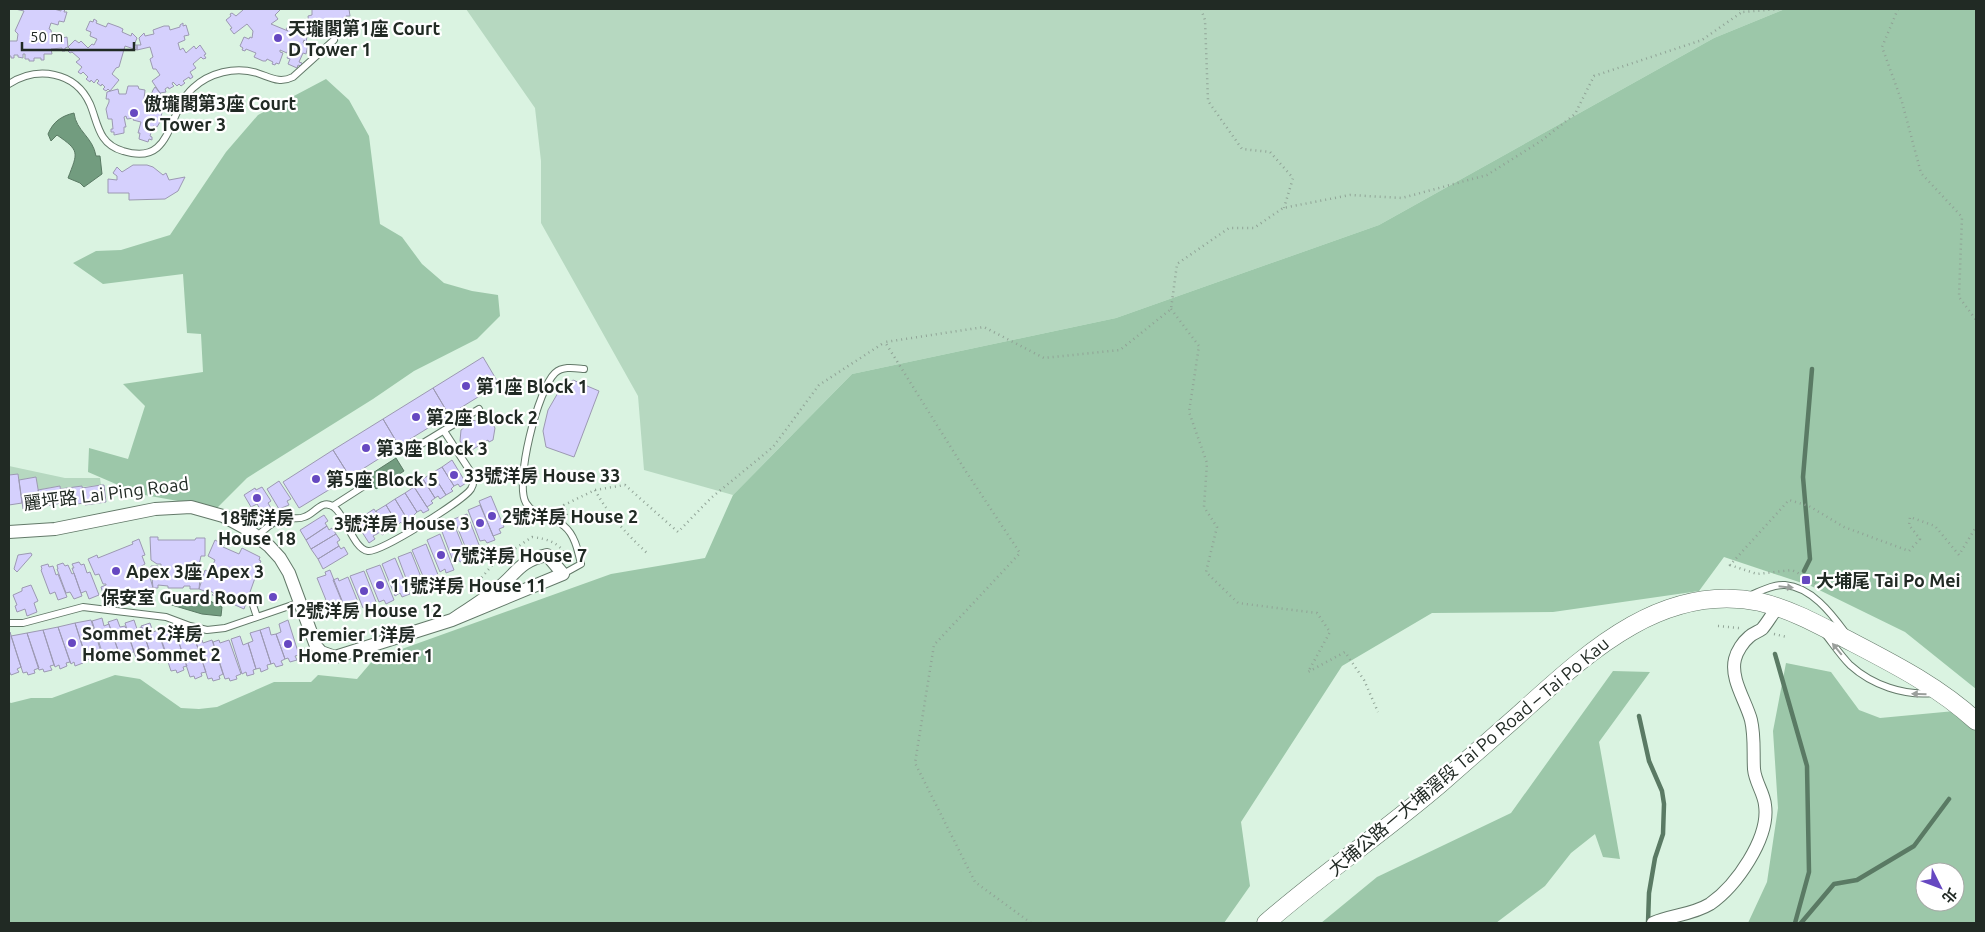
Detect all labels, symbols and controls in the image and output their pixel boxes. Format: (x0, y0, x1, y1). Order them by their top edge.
place label: 天瓏閣第1座 Court D Tower 1 (288, 18, 441, 59)
scale bar (22, 20, 135, 52)
text: 50 m (30, 28, 63, 45)
marker: 天瓏閣第1座 Court D Tower 1 (272, 32, 284, 44)
place label: 傲瓏閣第3座 Court C Tower 3 (144, 93, 297, 134)
marker: 傲瓏閣第3座 Court C Tower 3 (128, 107, 140, 119)
place label: 第1座 Block 1 (476, 376, 588, 396)
marker: 第1座 Block 1 (460, 380, 472, 392)
place label: 第2座 Block 2 (426, 407, 538, 427)
marker: 第2座 Block 2 (410, 411, 422, 423)
place label: 第3座 Block 3 (376, 438, 488, 458)
marker: 第3座 Block 3 (360, 442, 372, 454)
place label: 33號洋房 House 33 (464, 465, 620, 485)
place label: 第5座 Block 5 (326, 469, 438, 489)
marker: 33號洋房 House 33 (448, 469, 460, 481)
street label: 麗坪路 Lai Ping Road (22, 473, 190, 513)
marker: 第5座 Block 5 (310, 473, 322, 485)
marker: 18號洋房 House 18 (251, 492, 263, 504)
place label: 2號洋房 House 2 (502, 506, 638, 526)
place label: 18號洋房 House 18 (218, 507, 296, 548)
marker: 2號洋房 House 2 (486, 510, 498, 522)
place label: 3號洋房 House 3 (334, 513, 470, 533)
marker: 3號洋房 House 3 (474, 517, 486, 529)
place label: 7號洋房 House 7 (451, 545, 587, 565)
marker: 7號洋房 House 7 (435, 549, 447, 561)
place label: Apex 3座 Apex 3 (126, 561, 264, 581)
marker: Apex 3座 Apex 3 (110, 565, 122, 577)
place label: 大埔尾 Tai Po Mei (1816, 570, 1961, 590)
marker: 大埔尾 Tai Po Mei (1800, 574, 1812, 586)
place label: 11號洋房 House 11 (390, 575, 546, 595)
marker: 11號洋房 House 11 (374, 579, 386, 591)
one-way arrow (1778, 583, 1794, 591)
marker: 12號洋房 House 12 (358, 585, 370, 597)
place label: 保安室 Guard Room (101, 587, 263, 607)
marker: 保安室 Guard Room (267, 591, 279, 603)
place label: 12號洋房 House 12 (286, 600, 442, 620)
place label: Sommet 2洋房 Home Sommet 2 (82, 623, 221, 664)
place label: Premier 1洋房 Home Premier 1 (298, 624, 434, 665)
street label: 大埔公路－大埔滘段 Tai Po Road – Tai Po Kau (1324, 633, 1612, 879)
marker: Sommet 2洋房 Home Sommet 2 (66, 637, 78, 649)
marker: Premier 1洋房 Home Premier 1 (282, 638, 294, 650)
one-way arrow (1832, 643, 1843, 656)
one-way arrow (1911, 690, 1927, 698)
north arrow (1915, 862, 1965, 912)
text: 北 (1939, 885, 1960, 906)

